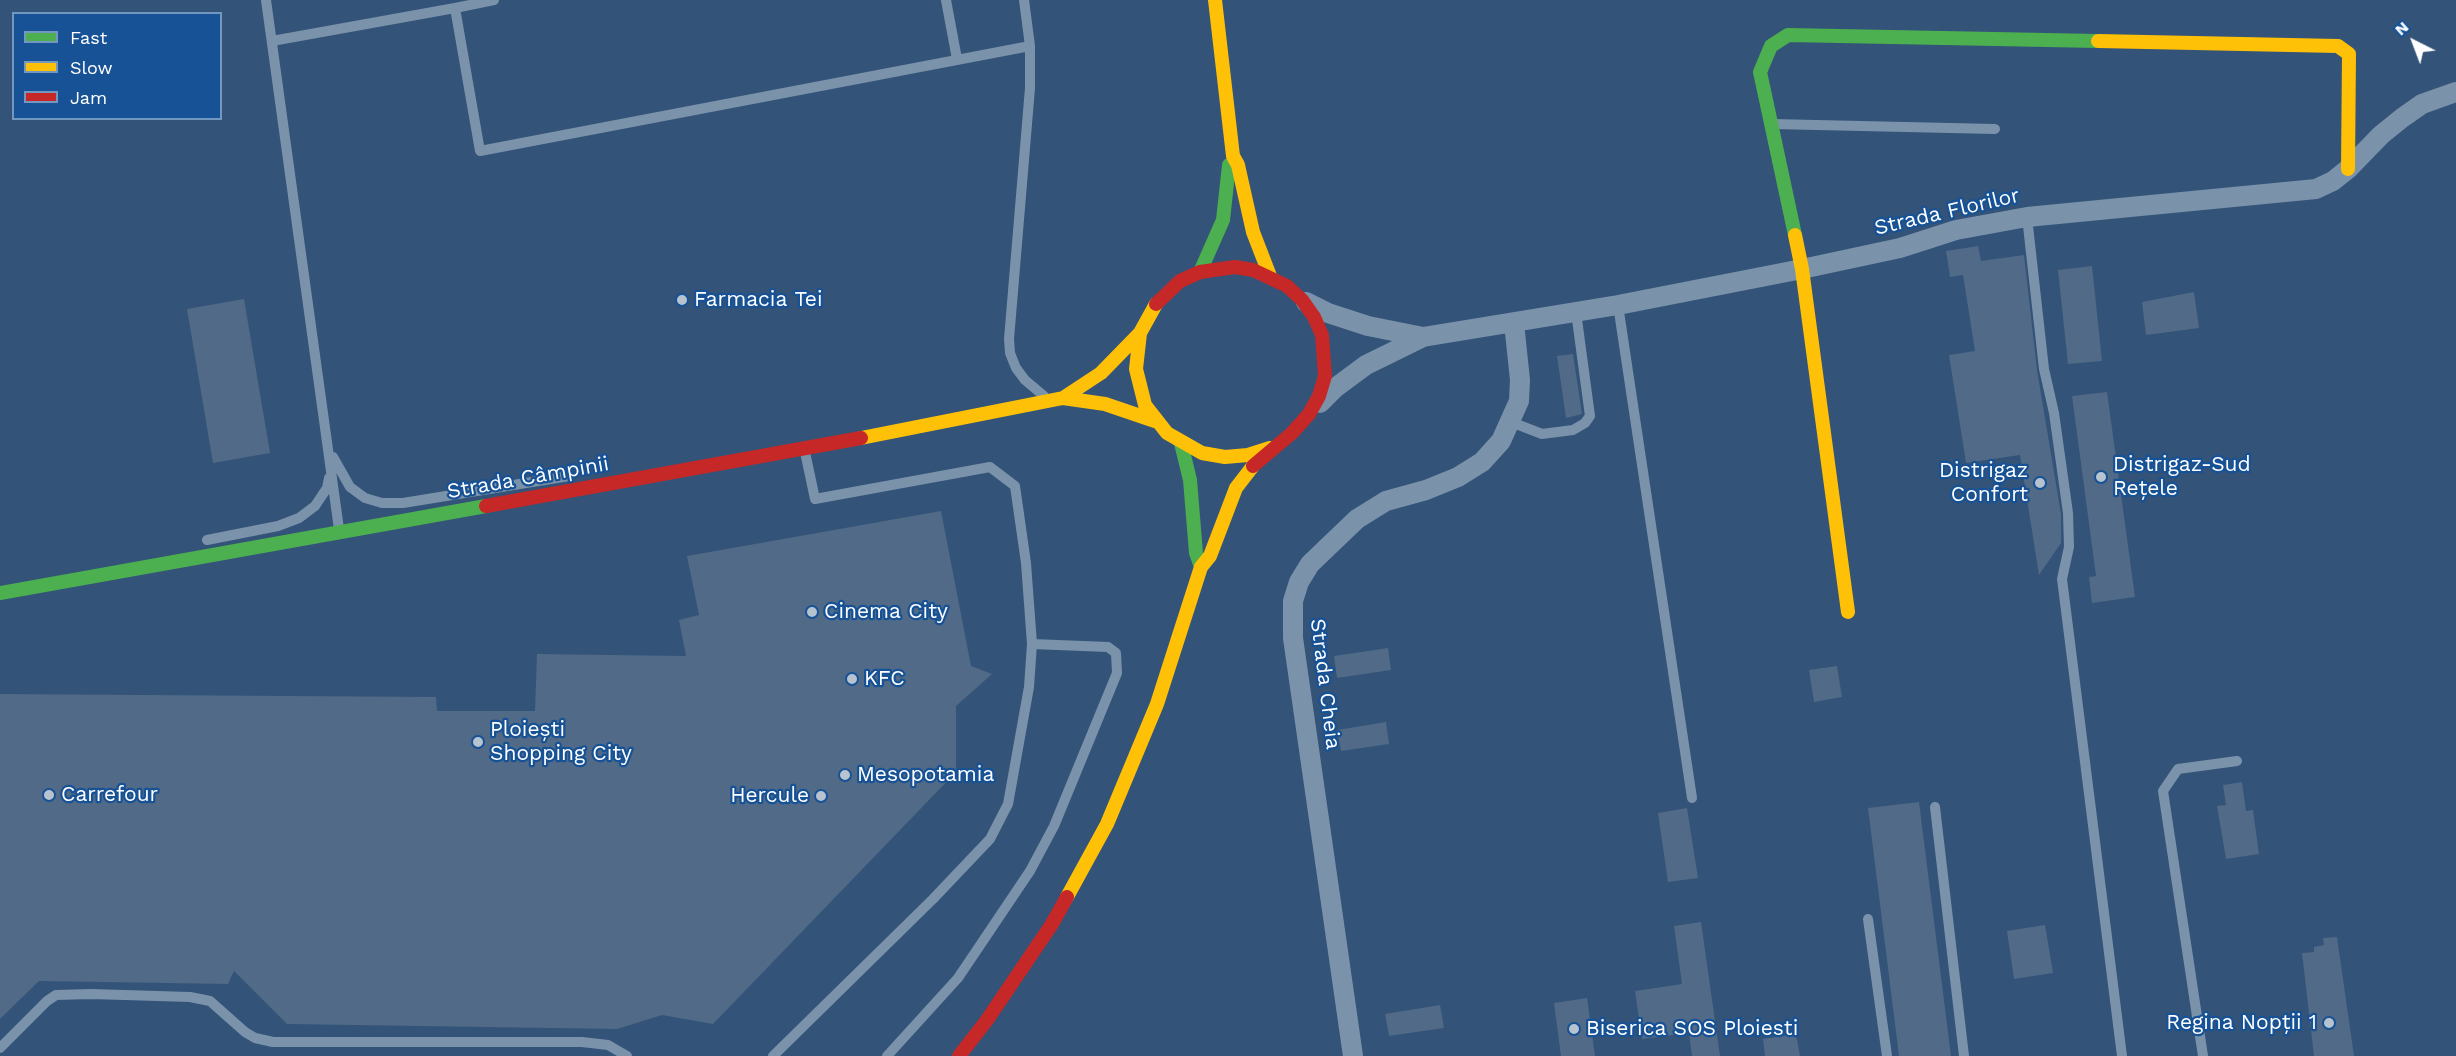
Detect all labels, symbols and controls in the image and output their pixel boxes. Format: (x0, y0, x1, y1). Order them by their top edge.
legend (12, 12, 222, 120)
north arrow (2384, 12, 2444, 72)
text: N (2391, 17, 2412, 39)
text: Fast (70, 27, 107, 48)
text: Slow (70, 57, 113, 78)
text: Jam (70, 87, 107, 108)
street label: Strada Florilor (1872, 183, 2022, 241)
place label: Farmacia Tei (694, 287, 823, 313)
marker: Farmacia Tei (675, 293, 689, 307)
street label: Strada Câmpinii (445, 451, 611, 505)
place label: Distrigaz-Sud Rețele (2113, 452, 2251, 502)
place label: Distrigaz Confort (1939, 458, 2028, 508)
marker: Distrigaz-Sud Rețele (2094, 470, 2108, 484)
marker: Distrigaz Confort (2033, 476, 2047, 490)
place label: Cinema City (824, 599, 948, 625)
marker: Cinema City (805, 605, 819, 619)
street label: Strada Cheia (1304, 617, 1346, 751)
place label: KFC (864, 666, 905, 692)
marker: KFC (845, 672, 859, 686)
place label: Ploiești Shopping City (490, 717, 632, 767)
marker: Ploiești Shopping City (471, 735, 485, 749)
place label: Mesopotamia (857, 762, 994, 788)
marker: Mesopotamia (838, 768, 852, 782)
place label: Carrefour (61, 782, 158, 808)
place label: Hercule (730, 783, 809, 809)
marker: Carrefour (42, 788, 56, 802)
marker: Hercule (814, 789, 828, 803)
place label: Regina Nopții 1 (2166, 1010, 2317, 1036)
place label: Biserica SOS Ploiesti (1586, 1016, 1798, 1042)
marker: Regina Nopții 1 (2322, 1016, 2336, 1030)
marker: Biserica SOS Ploiesti (1567, 1022, 1581, 1036)

